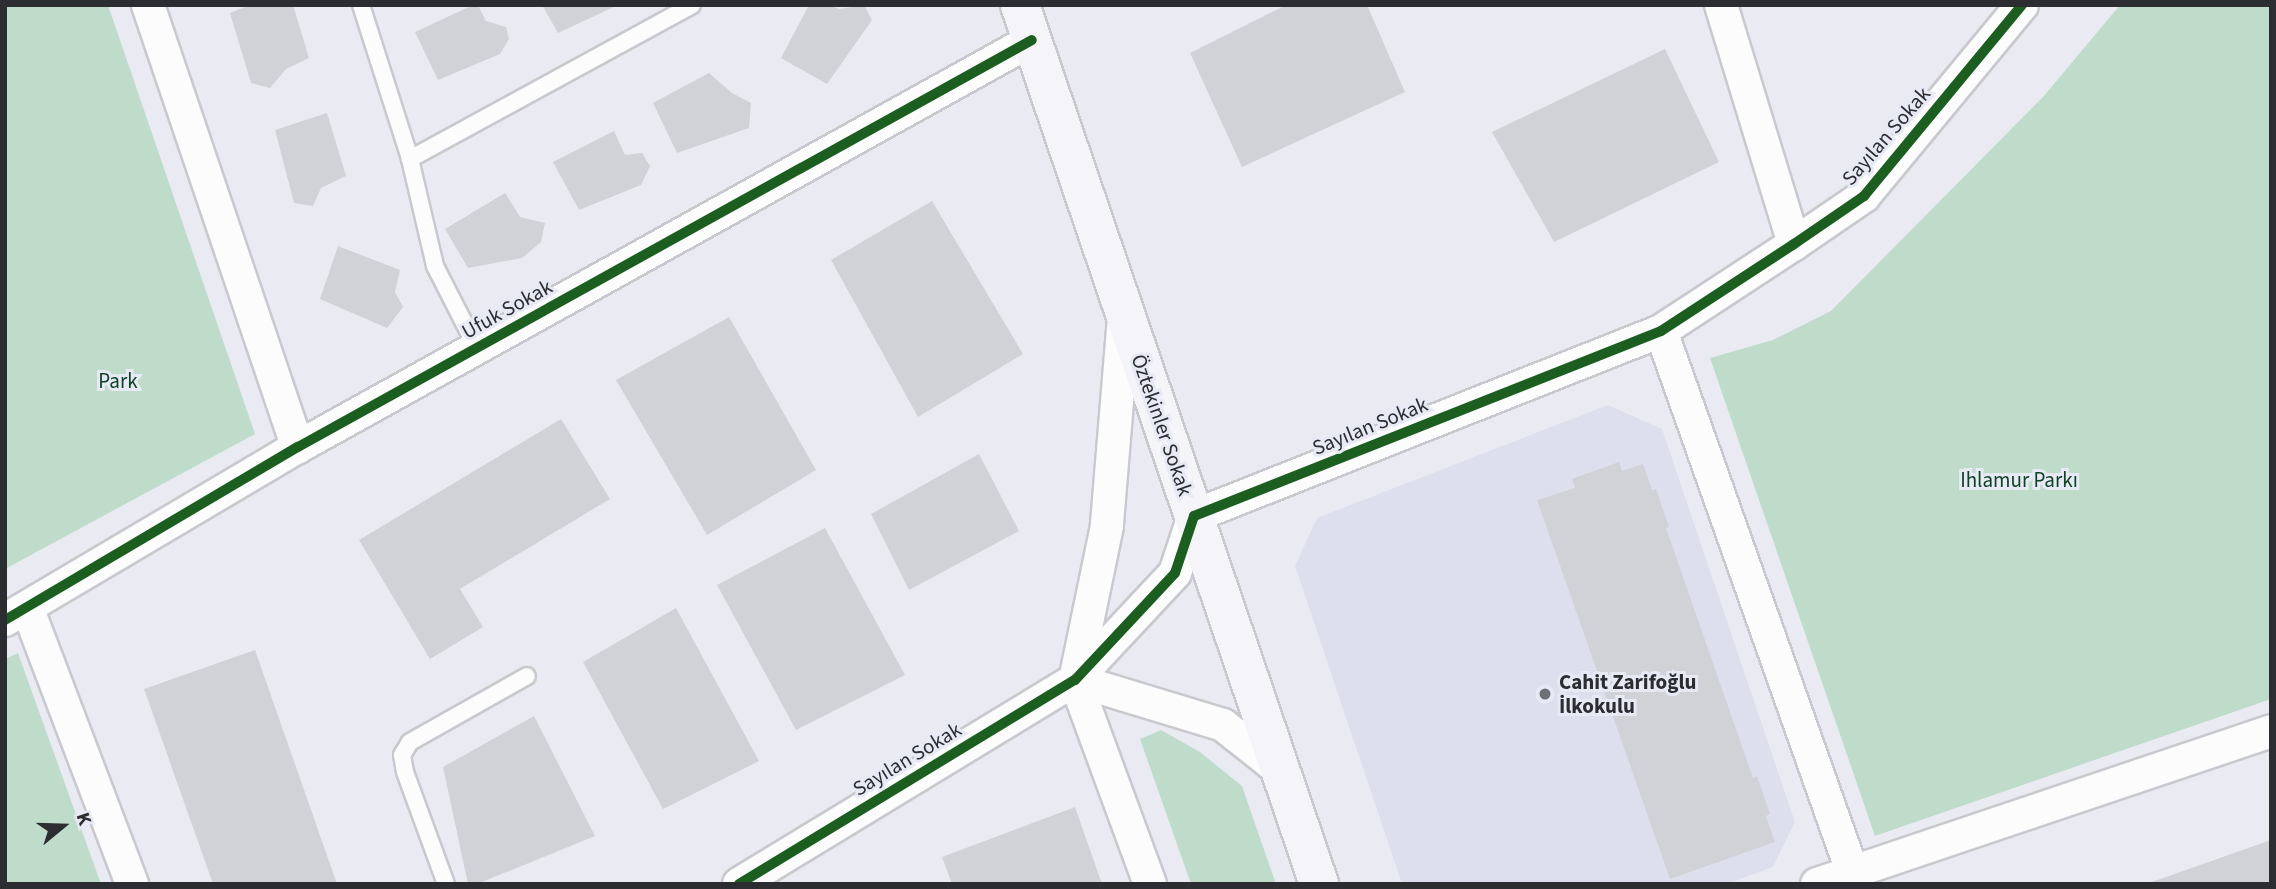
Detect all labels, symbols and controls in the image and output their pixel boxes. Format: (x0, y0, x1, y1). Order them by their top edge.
street label: Sayılan Sokak (1836, 82, 1936, 190)
street label: Ufuk Sokak (457, 274, 557, 344)
street label: Öztekinler Sokak (1126, 351, 1198, 499)
park label: Park (98, 368, 138, 394)
street label: Sayılan Sokak (1309, 391, 1431, 461)
park label: Ihlamur Parkı (1960, 467, 2078, 493)
place label: Cahit Zarifoğlu İlkokulu (1559, 669, 1696, 719)
marker: Cahit Zarifoğlu İlkokulu (1537, 686, 1553, 702)
street label: Sayılan Sokak (848, 717, 966, 801)
north arrow (28, 791, 98, 861)
text: K (69, 809, 98, 829)

